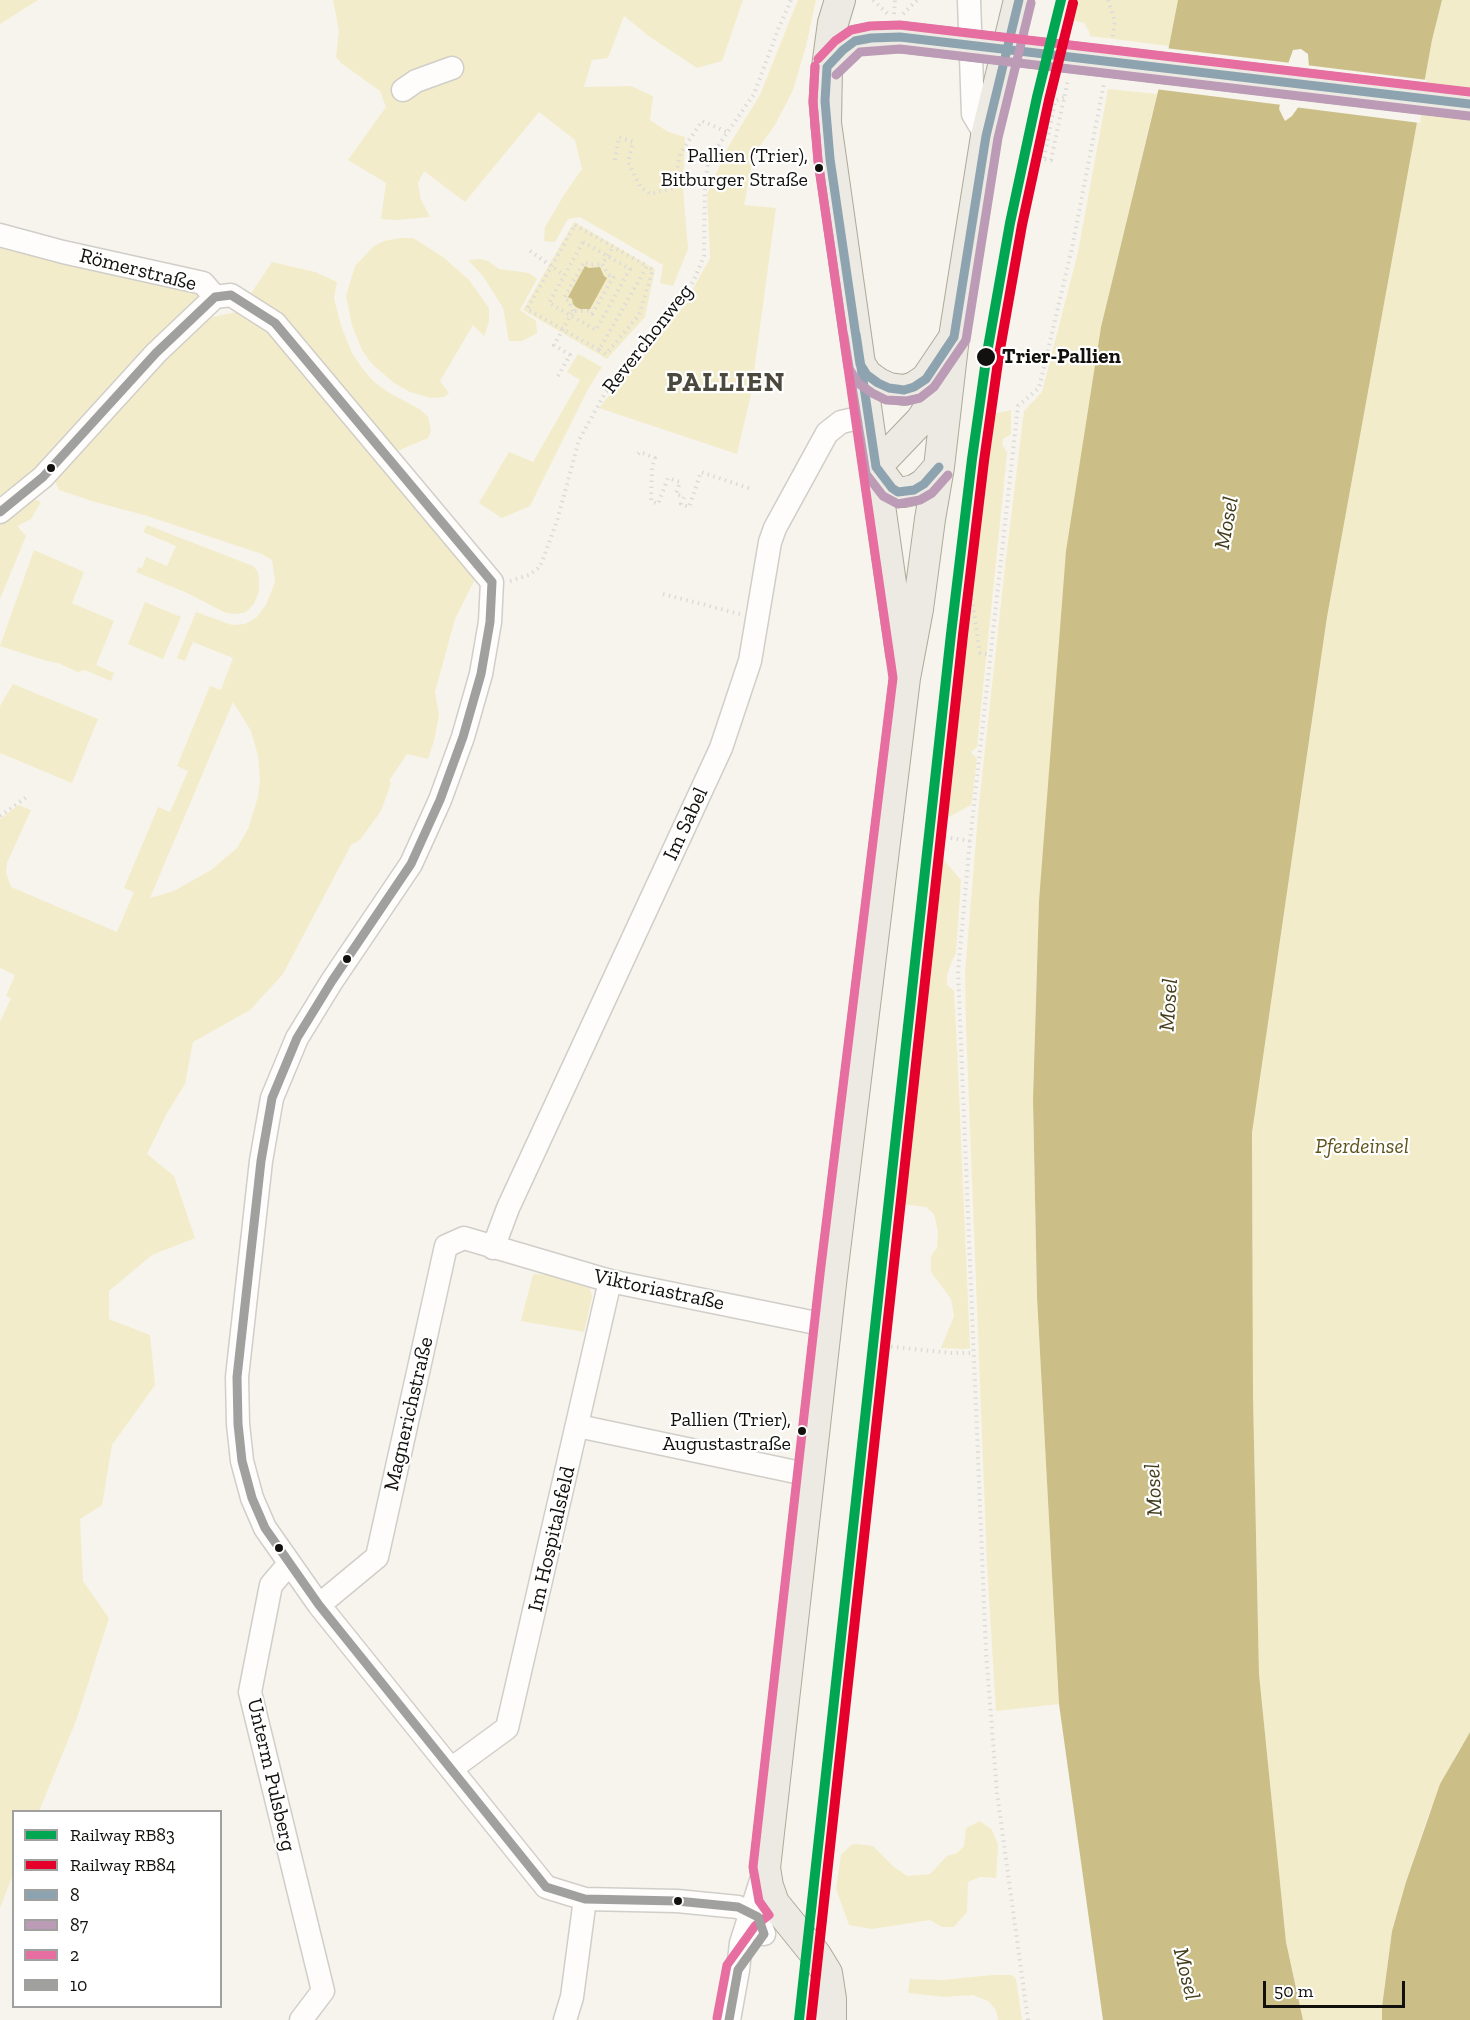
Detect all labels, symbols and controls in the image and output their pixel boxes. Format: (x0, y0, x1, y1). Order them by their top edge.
place label: Pallien (Trier), Bitburger Straße (661, 144, 808, 191)
marker: Pallien (Trier), Bitburger Straße (813, 162, 825, 174)
street label: Römerstraße (77, 243, 199, 297)
street label: Reverchonweg (597, 279, 699, 399)
place label: Trier-Pallien (1002, 344, 1121, 370)
marker: Trier-Pallien (975, 346, 997, 368)
district label: PALLIEN (666, 367, 786, 399)
unlabelled marker (45, 462, 57, 474)
water label: Mosel (1209, 495, 1245, 551)
street label: Im Sabel (658, 783, 714, 865)
unlabelled marker (341, 953, 353, 965)
water label: Mosel (1154, 978, 1184, 1032)
park label: Pferdeinsel (1315, 1134, 1409, 1160)
street label: Viktoriastraße (591, 1264, 727, 1316)
street label: Magnerichstraße (379, 1334, 439, 1494)
place label: Pallien (Trier), Augustastraße (662, 1408, 791, 1455)
marker: Pallien (Trier), Augustastraße (796, 1425, 808, 1437)
water label: Mosel (1139, 1463, 1169, 1517)
street label: Im Hospitalsfeld (523, 1464, 581, 1614)
unlabelled marker (273, 1542, 285, 1554)
street label: Unterm Pulsberg (241, 1696, 301, 1854)
legend (12, 1810, 222, 2008)
text: Railway RB83 (70, 1824, 175, 1846)
text: Railway RB84 (70, 1854, 176, 1876)
text: 8 (70, 1884, 80, 1906)
unlabelled marker (672, 1895, 684, 1907)
text: 87 (70, 1914, 88, 1936)
text: 2 (70, 1944, 79, 1966)
water label: Mosel (1167, 1945, 1205, 2003)
scale bar (1266, 1969, 1408, 2007)
text: 10 (70, 1974, 87, 1996)
text: 50 m (1274, 1980, 1313, 2002)

